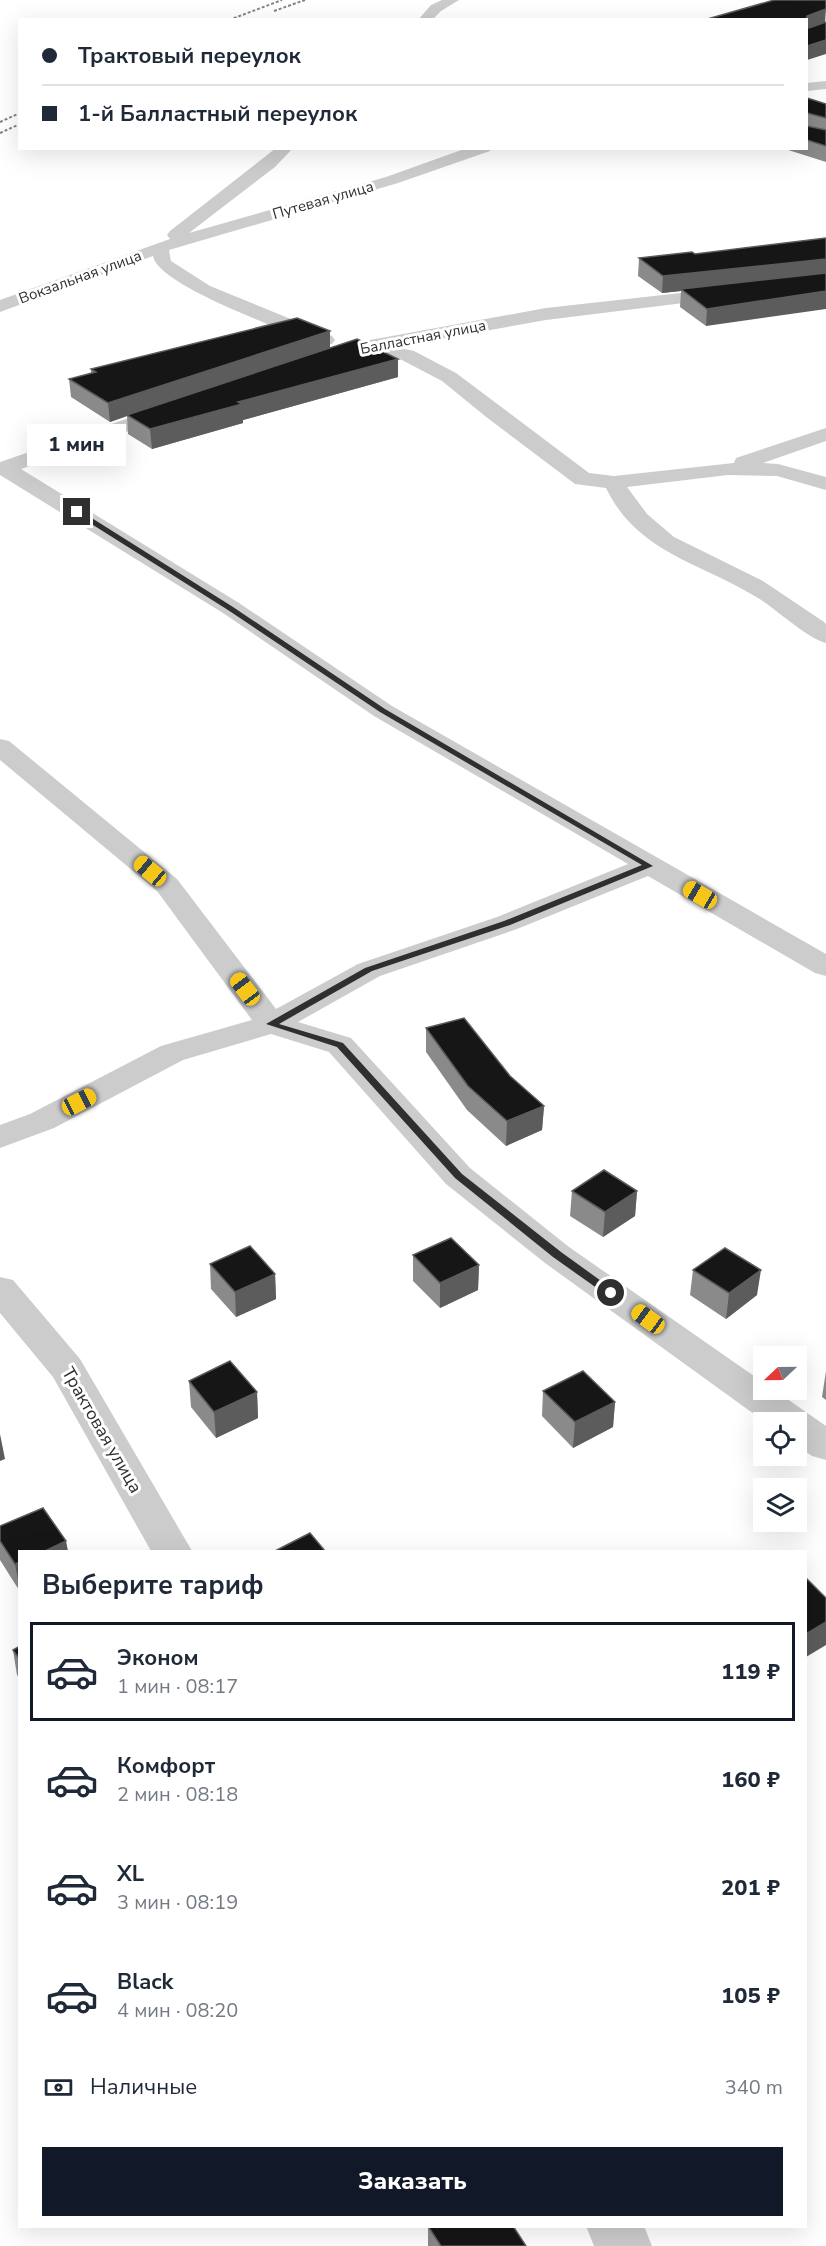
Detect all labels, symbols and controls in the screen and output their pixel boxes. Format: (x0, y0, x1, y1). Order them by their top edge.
text: Трактовый переулок (78, 41, 301, 71)
text: 1-й Балластный переулок (78, 99, 357, 129)
street label: Путевая улица (270, 176, 376, 224)
street label: Вокзальная улица (16, 245, 144, 309)
street label: Балластная улица (358, 315, 488, 359)
callout: 1 мин (28, 425, 127, 467)
text: 1 мин (48, 431, 105, 458)
route end (63, 498, 90, 525)
car (130, 853, 170, 889)
car (680, 878, 720, 912)
car (227, 969, 263, 1009)
car (59, 1086, 99, 1118)
route start (597, 1279, 624, 1306)
car (628, 1301, 668, 1337)
north arrow (753, 1346, 807, 1400)
map controls (753, 1346, 807, 1532)
street label: Трактовая улица (56, 1363, 148, 1497)
button: locate (753, 1412, 807, 1466)
button: layers (753, 1478, 807, 1532)
text: Выберите тариф (42, 1567, 264, 1604)
text: Эконом (117, 1643, 199, 1673)
icon: car (45, 1645, 99, 1699)
text: 119 ₽ (721, 1657, 780, 1687)
text: 1 мин · 08:17 (117, 1673, 238, 1700)
text: Комфорт (117, 1751, 215, 1781)
icon: car (45, 1753, 99, 1807)
text: 160 ₽ (721, 1765, 780, 1795)
text: 2 мин · 08:18 (117, 1781, 238, 1808)
text: XL (117, 1859, 144, 1889)
icon: car (45, 1861, 99, 1915)
text: 201 ₽ (721, 1873, 780, 1903)
text: 3 мин · 08:19 (117, 1889, 238, 1916)
text: Black (117, 1967, 173, 1997)
icon: car (45, 1969, 99, 2023)
text: 105 ₽ (721, 1981, 780, 2011)
text: 4 мин · 08:20 (117, 1997, 238, 2024)
icon: cash (42, 2071, 75, 2104)
text: Наличные (90, 2072, 197, 2102)
text: 340 m (725, 2074, 783, 2101)
button: Заказать (42, 2147, 783, 2216)

